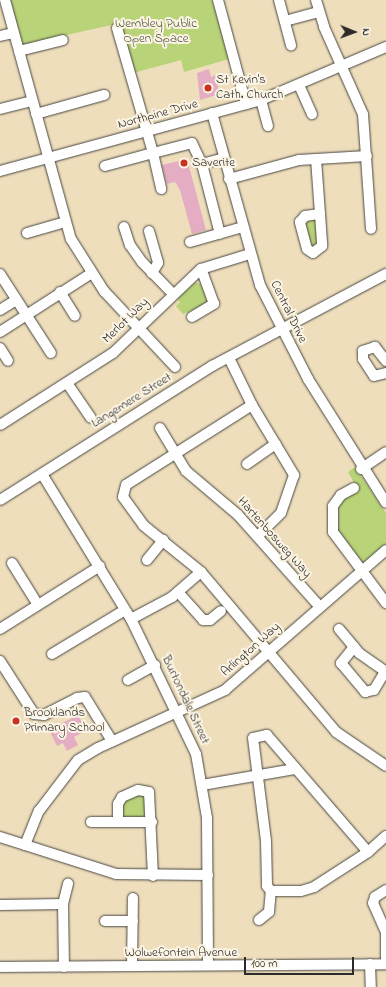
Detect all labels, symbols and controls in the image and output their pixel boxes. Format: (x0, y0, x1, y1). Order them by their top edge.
north arrow (334, 12, 374, 52)
park label: Wembley Public Open Space (115, 17, 197, 48)
text: N (358, 28, 374, 36)
place label: St Kevin's Cath. Church (216, 73, 283, 104)
marker: St Kevin's Cath. Church (203, 83, 213, 93)
street label: Northpine Drive (116, 97, 200, 133)
place label: Saverite (192, 155, 235, 171)
marker: Saverite (179, 158, 189, 168)
street label: Central Drive (266, 278, 310, 346)
street label: Merlot Way (100, 295, 152, 347)
street label: Langemere Street (89, 370, 175, 432)
street label: Hartenbosweg Way (234, 494, 314, 582)
street label: Arlington Way (218, 619, 284, 681)
street label: Burtondale Street (158, 653, 212, 747)
place label: Brooklands Primary School (24, 706, 104, 737)
marker: Brooklands Primary School (11, 716, 21, 726)
street label: Wolwefontein Avenue (125, 945, 237, 961)
scale bar (246, 949, 356, 975)
text: 100 m (251, 955, 278, 973)

